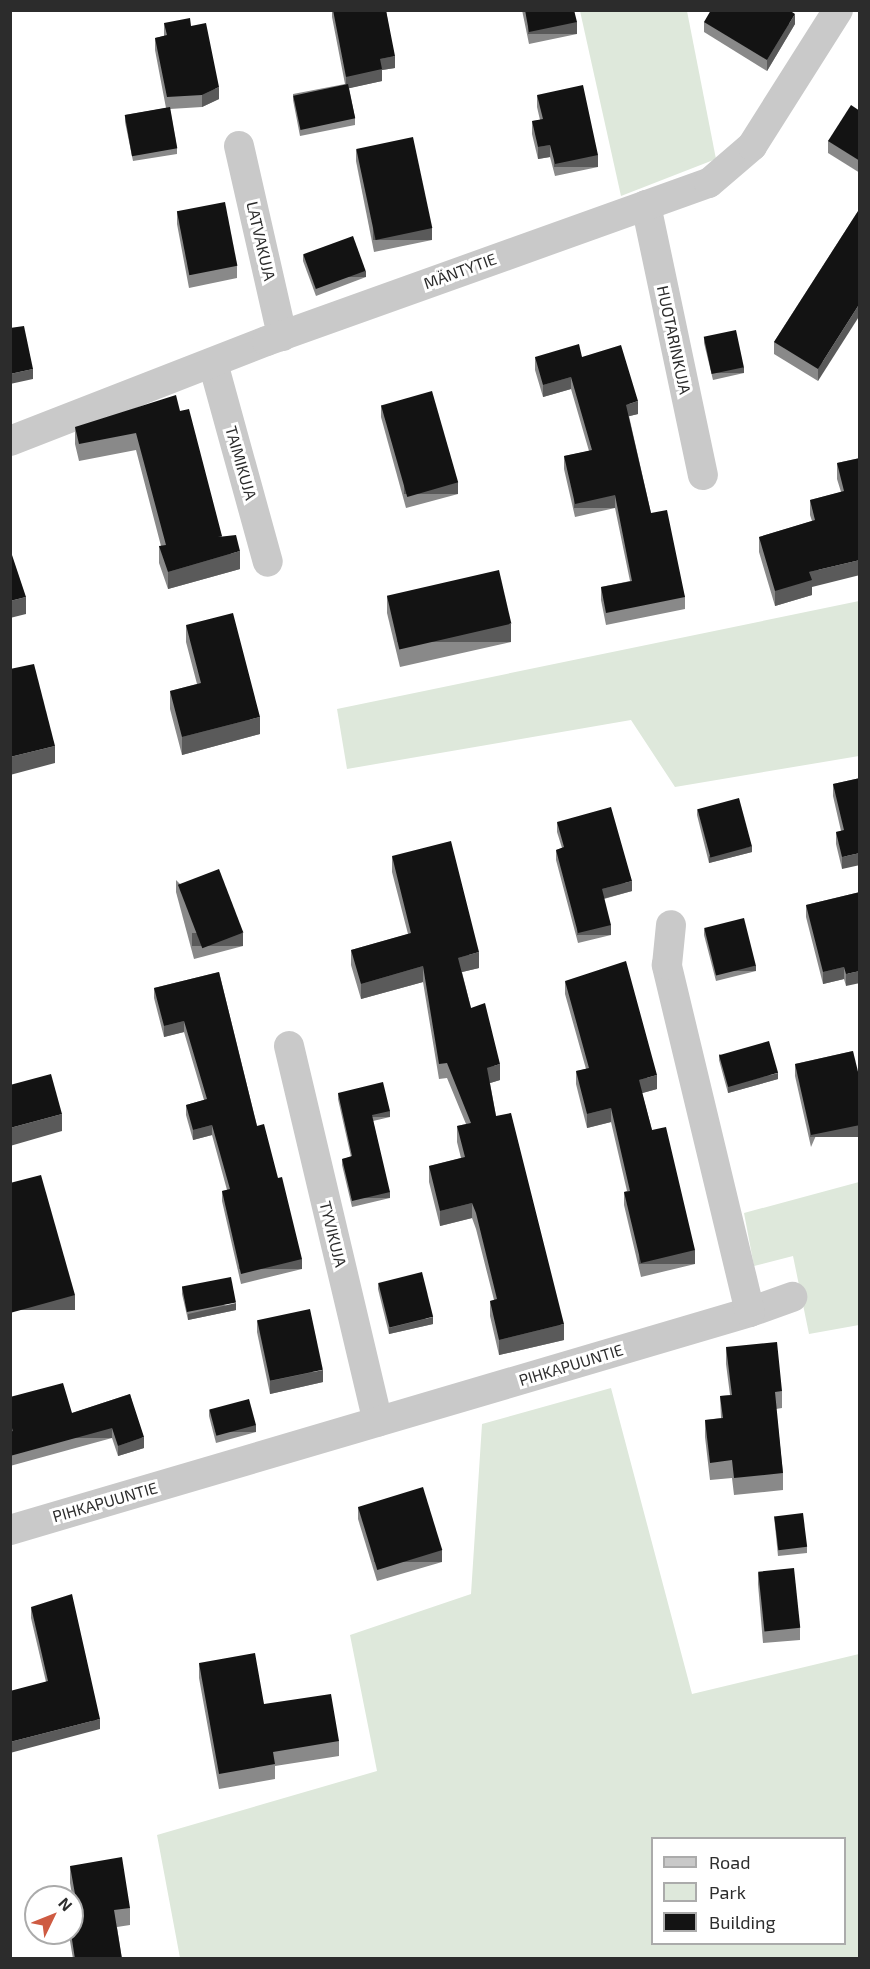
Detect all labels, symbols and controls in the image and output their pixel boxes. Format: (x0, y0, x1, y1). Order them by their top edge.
street label: LATVAKUJA (243, 199, 279, 283)
street label: MÄNTYTIE (421, 249, 499, 293)
street label: HUOTARINKUJA (653, 284, 695, 396)
street label: TAIMIKUJA (221, 424, 261, 502)
street label: TYVIKUJA (316, 1199, 350, 1269)
street label: PIHKAPUUNTIE (516, 1340, 626, 1390)
street label: PIHKAPUUNTIE (50, 1478, 160, 1526)
legend (651, 1837, 846, 1945)
text: Road (709, 1851, 750, 1873)
text: Park (709, 1881, 746, 1903)
north arrow (24, 1885, 84, 1945)
text: N (55, 1893, 77, 1914)
text: Building (709, 1911, 776, 1933)

